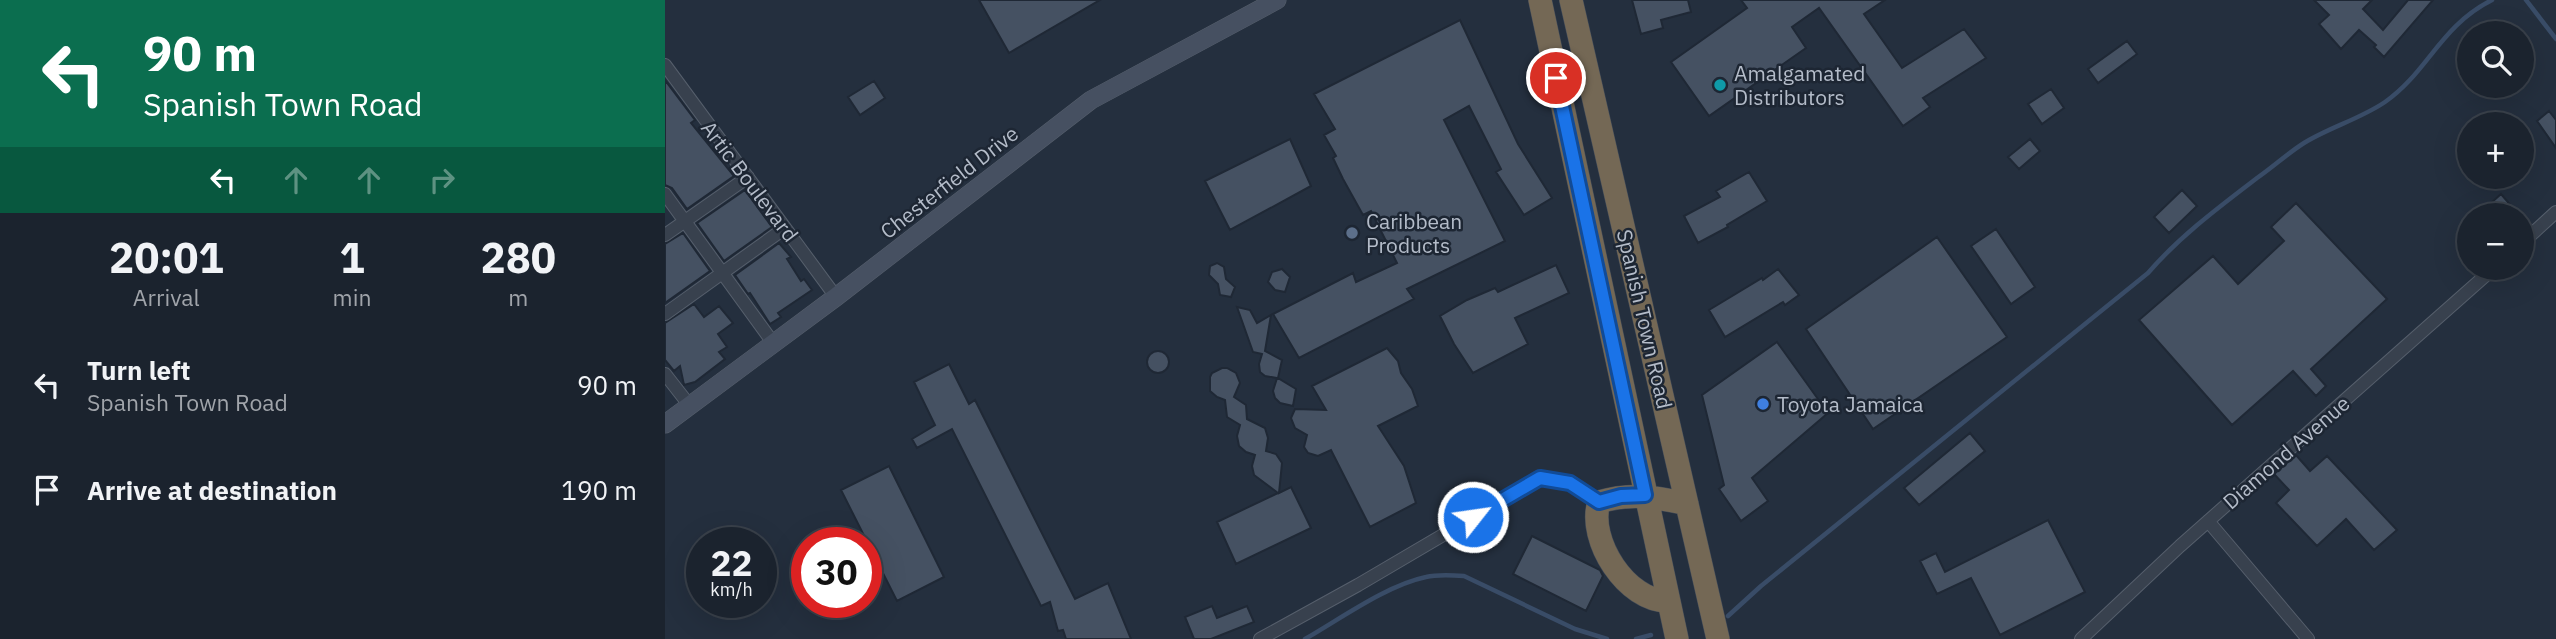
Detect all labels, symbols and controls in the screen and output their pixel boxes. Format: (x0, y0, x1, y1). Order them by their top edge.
text: 90 m (143, 21, 257, 84)
map controls (2457, 21, 2534, 280)
button: search (2457, 21, 2534, 98)
icon: left (28, 28, 119, 119)
pin (1526, 48, 1586, 108)
icon: arrive (1537, 59, 1575, 97)
place label: Amalgamated Distributors (1734, 59, 1866, 111)
marker: Amalgamated Distributors (1712, 77, 1728, 93)
text: Spanish Town Road (143, 83, 423, 125)
button: + (2457, 112, 2534, 189)
street label: Artic Boulevard (695, 115, 805, 247)
street label: Chesterfield Drive (874, 119, 1024, 245)
icon: left (204, 161, 242, 199)
icon: ahead (277, 161, 315, 199)
icon: ahead (350, 161, 388, 199)
icon: right (423, 161, 461, 199)
button: − (2457, 203, 2534, 280)
place label: Caribbean Products (1366, 207, 1462, 259)
marker: Caribbean Products (1344, 225, 1360, 241)
street label: Spanish Town Road (1611, 226, 1679, 412)
text: 20:01 (109, 230, 224, 285)
text: 1 (339, 230, 365, 285)
text: 280 (480, 230, 556, 285)
text: Arrival (133, 282, 200, 312)
text: min (333, 282, 371, 312)
text: m (508, 282, 528, 312)
text: Turn left (87, 353, 190, 387)
icon: left (28, 366, 66, 404)
text: 90 m (577, 368, 637, 402)
text: Spanish Town Road (87, 387, 288, 417)
street label: Diamond Avenue (2216, 389, 2356, 515)
place label: Toyota Jamaica (1777, 390, 1923, 418)
marker: Toyota Jamaica (1755, 396, 1771, 412)
icon: arrive (28, 471, 66, 509)
text: Arrive at destination (87, 473, 337, 507)
text: 190 m (561, 473, 637, 507)
position arrow (1436, 480, 1510, 554)
speed limit sign: 30 (791, 527, 882, 618)
text: 22 (710, 540, 753, 586)
text: km/h (710, 578, 753, 601)

